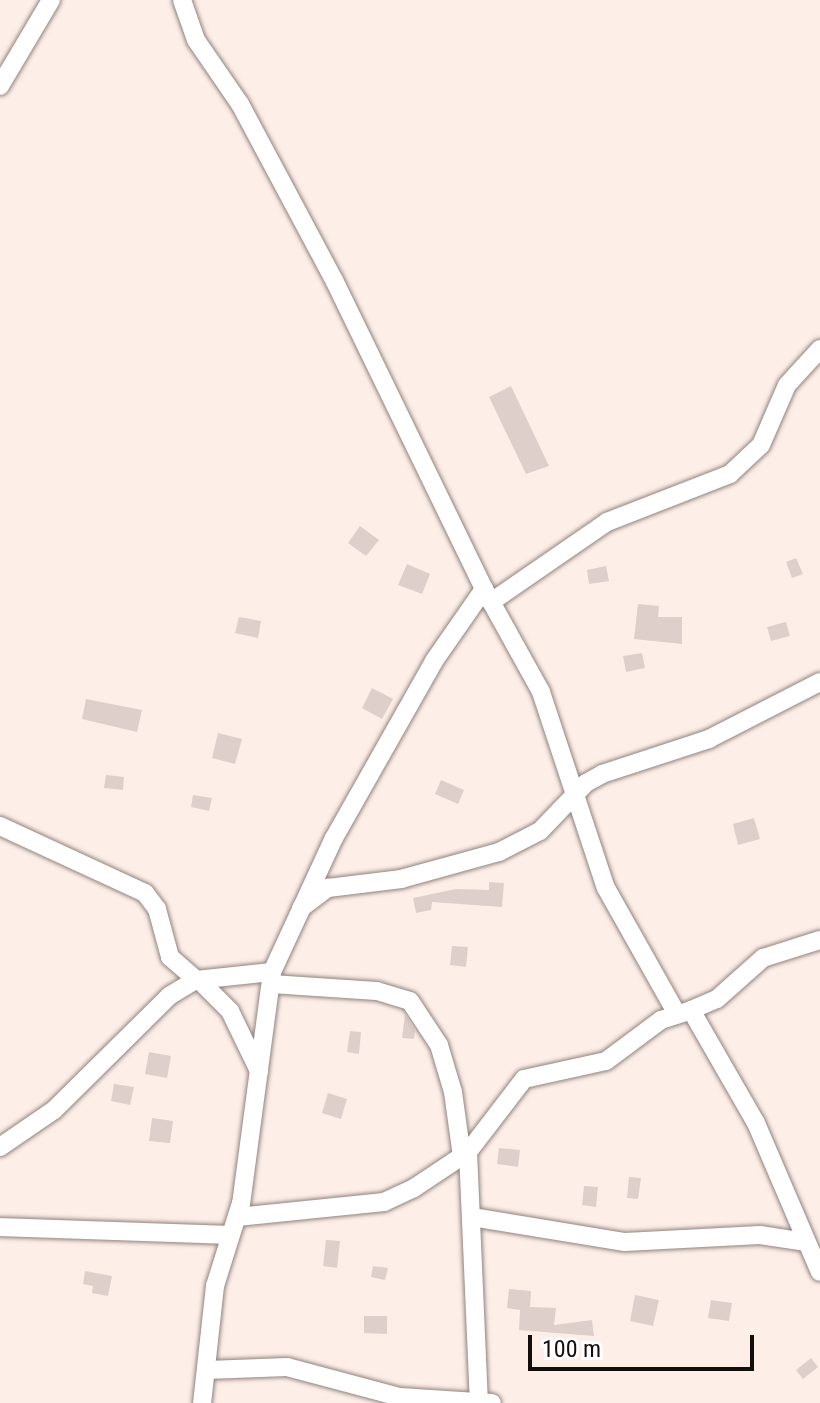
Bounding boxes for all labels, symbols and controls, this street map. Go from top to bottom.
scale bar [532,1319,758,1369]
text: 100 m [542,1335,601,1363]

